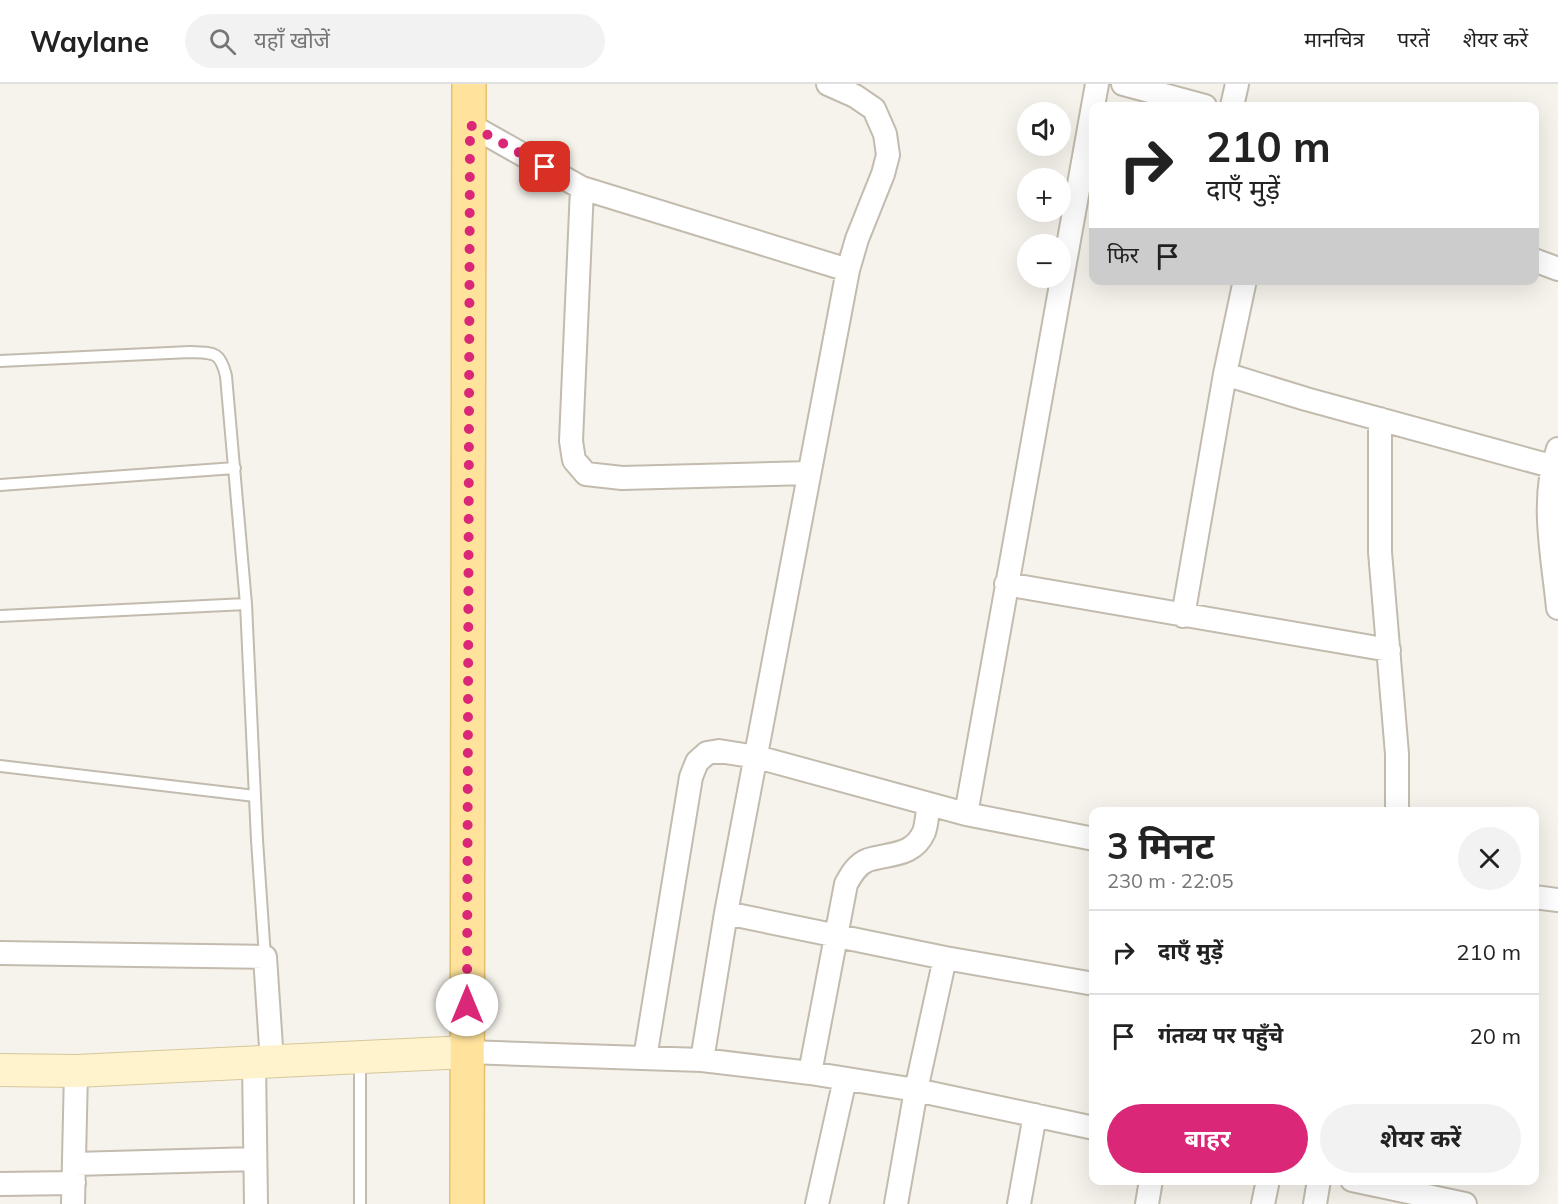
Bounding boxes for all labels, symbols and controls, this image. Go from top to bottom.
search box [185,14,605,68]
text: Waylane [30,24,149,59]
icon: search [206,25,239,58]
text: यहाँ खोजें [254,26,330,54]
text: मानचित्र [1304,26,1364,52]
text: परतें [1397,26,1430,52]
text: शेयर करें [1463,26,1528,52]
map controls [1017,102,1071,288]
button: sound [1017,102,1071,156]
text: 210 m [1206,120,1331,173]
icon: right [1107,126,1185,204]
pin [519,141,570,192]
icon: arrive [528,150,561,183]
button: + [1017,168,1071,222]
text: दाएँ मुड़ें [1206,172,1280,206]
button: − [1017,234,1071,288]
icon: arrive [1151,240,1184,273]
text: फिर [1107,241,1139,269]
text: 3 मिनट [1107,823,1214,868]
button: close [1458,827,1521,890]
text: 230 m · 22:05 [1107,868,1233,893]
icon: right [1107,936,1140,969]
text: दाएँ मुड़ें [1158,937,1223,965]
text: 210 m [1456,938,1521,966]
position arrow [435,973,499,1037]
icon: arrive [1107,1020,1140,1053]
text: गंतव्य पर पहुँचे [1158,1021,1283,1049]
text: 20 m [1470,1022,1521,1050]
button: बाहर [1107,1104,1308,1173]
button: शेयर करें [1320,1104,1521,1173]

